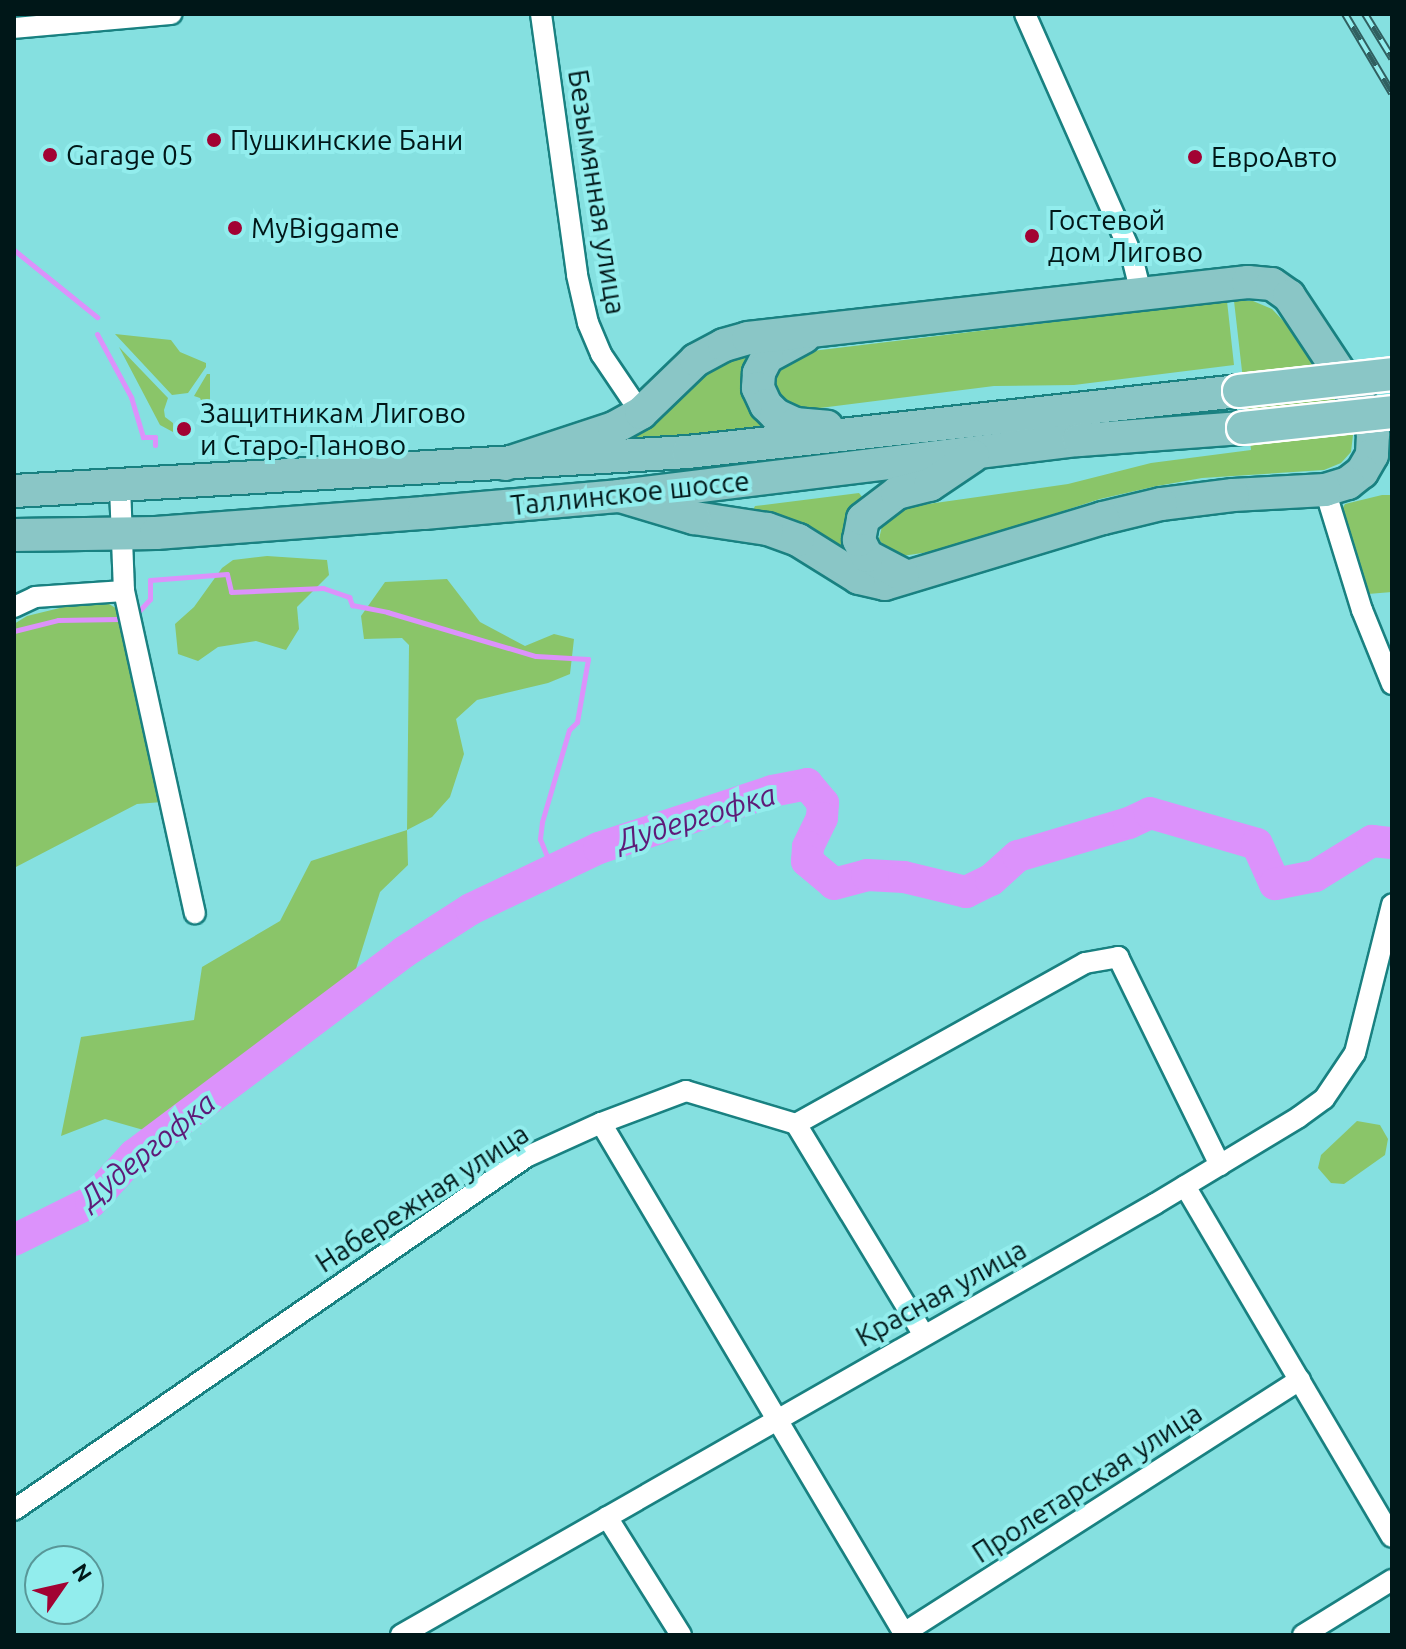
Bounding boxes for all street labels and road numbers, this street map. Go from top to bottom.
street label: Безымянная улица [561,67,633,317]
street label: Таллинское шоссе [509,464,751,522]
street label: Набережная улица [309,1117,535,1279]
street label: Красная улица [850,1232,1032,1354]
street label: Пролетарская улица [966,1396,1208,1570]

